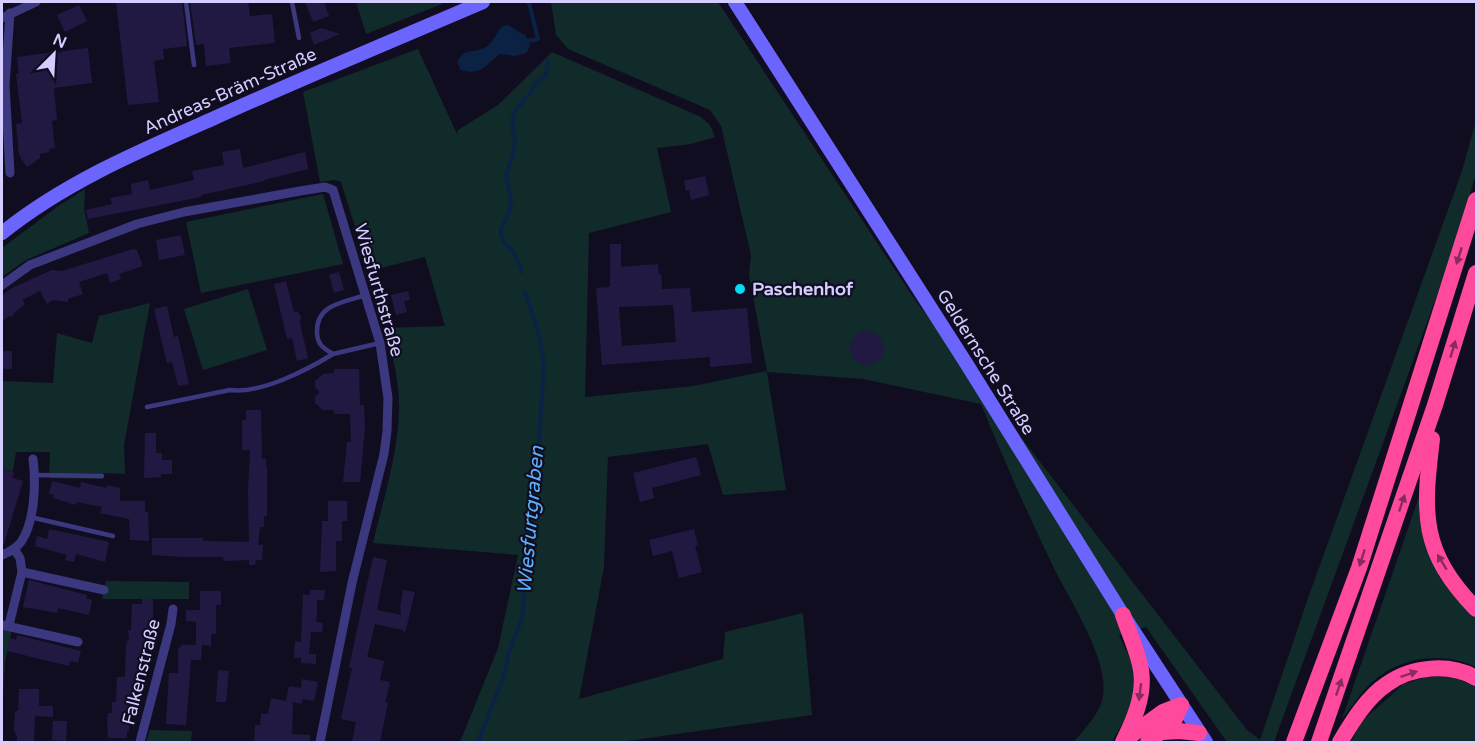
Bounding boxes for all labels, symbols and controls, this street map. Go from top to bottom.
north arrow [24,24,84,84]
text: N [50,29,70,53]
street label: Andreas-Bräm-Straße [140,43,320,139]
street label: Wiesfurthstraße [349,221,409,359]
one-way arrow [1454,247,1464,265]
place label: Paschenhof [752,278,854,300]
marker: Paschenhof [733,282,747,296]
street label: Geldernsche Straße [932,285,1040,439]
one-way arrow [1449,340,1458,358]
water label: Wiesfurtgraben [513,444,549,595]
one-way arrow [1398,494,1407,512]
one-way arrow [1356,549,1366,567]
one-way arrow [1436,554,1447,570]
street label: Falkenstraße [117,617,165,727]
one-way arrow [1401,669,1419,678]
one-way arrow [1335,678,1344,696]
one-way arrow [1135,683,1145,702]

